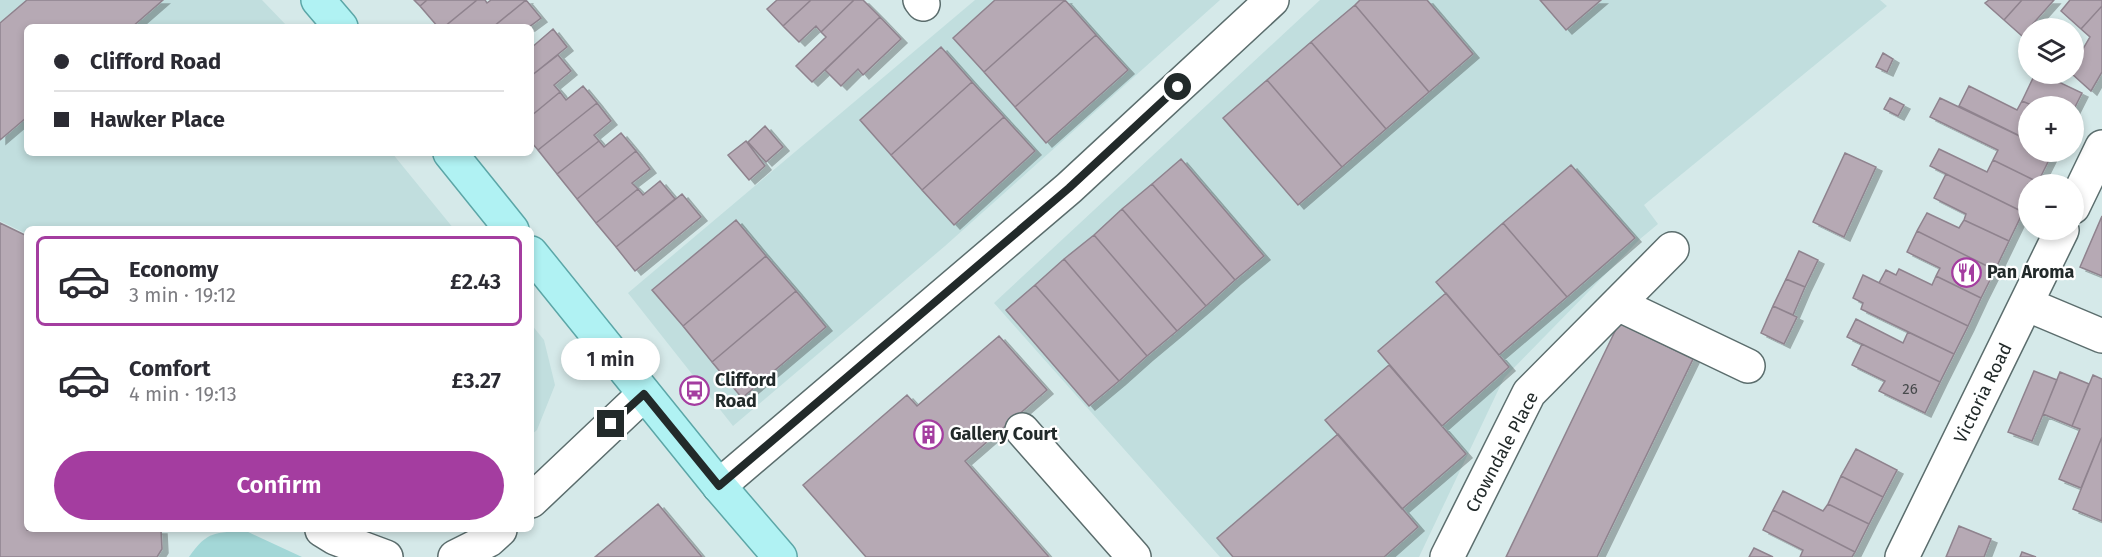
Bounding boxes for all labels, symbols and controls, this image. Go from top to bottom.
map controls [2018,18,2084,240]
button: layers [2018,18,2084,84]
text: Clifford Road [90,48,221,75]
route start [1164,73,1191,100]
button: + [2018,96,2084,162]
text: Hawker Place [90,106,225,133]
button: − [2018,174,2084,240]
icon: car [57,254,111,308]
text: Economy [129,256,218,283]
restaurant icon: Pan Aroma [1950,256,1982,288]
place label: Pan Aroma [1987,261,2074,283]
text: £2.43 [450,268,501,295]
text: 3 min · 19:12 [129,283,236,307]
callout: 1 min [562,337,660,379]
street label: Victoria Road [1949,339,2017,447]
text: 1 min [586,347,635,371]
icon: car [57,353,111,407]
text: Comfort [129,355,210,382]
text: £3.27 [451,367,501,394]
place label: Clifford Road [715,369,776,412]
bus stop icon: Clifford Road [678,374,710,406]
house number: 26 [1902,380,1918,398]
text: 4 min · 19:13 [129,382,237,406]
street label: Crowndale Place [1461,388,1543,516]
route end [597,410,624,437]
building icon: Gallery Court [913,418,945,450]
place label: Gallery Court [950,423,1059,445]
button: Confirm [54,451,504,520]

